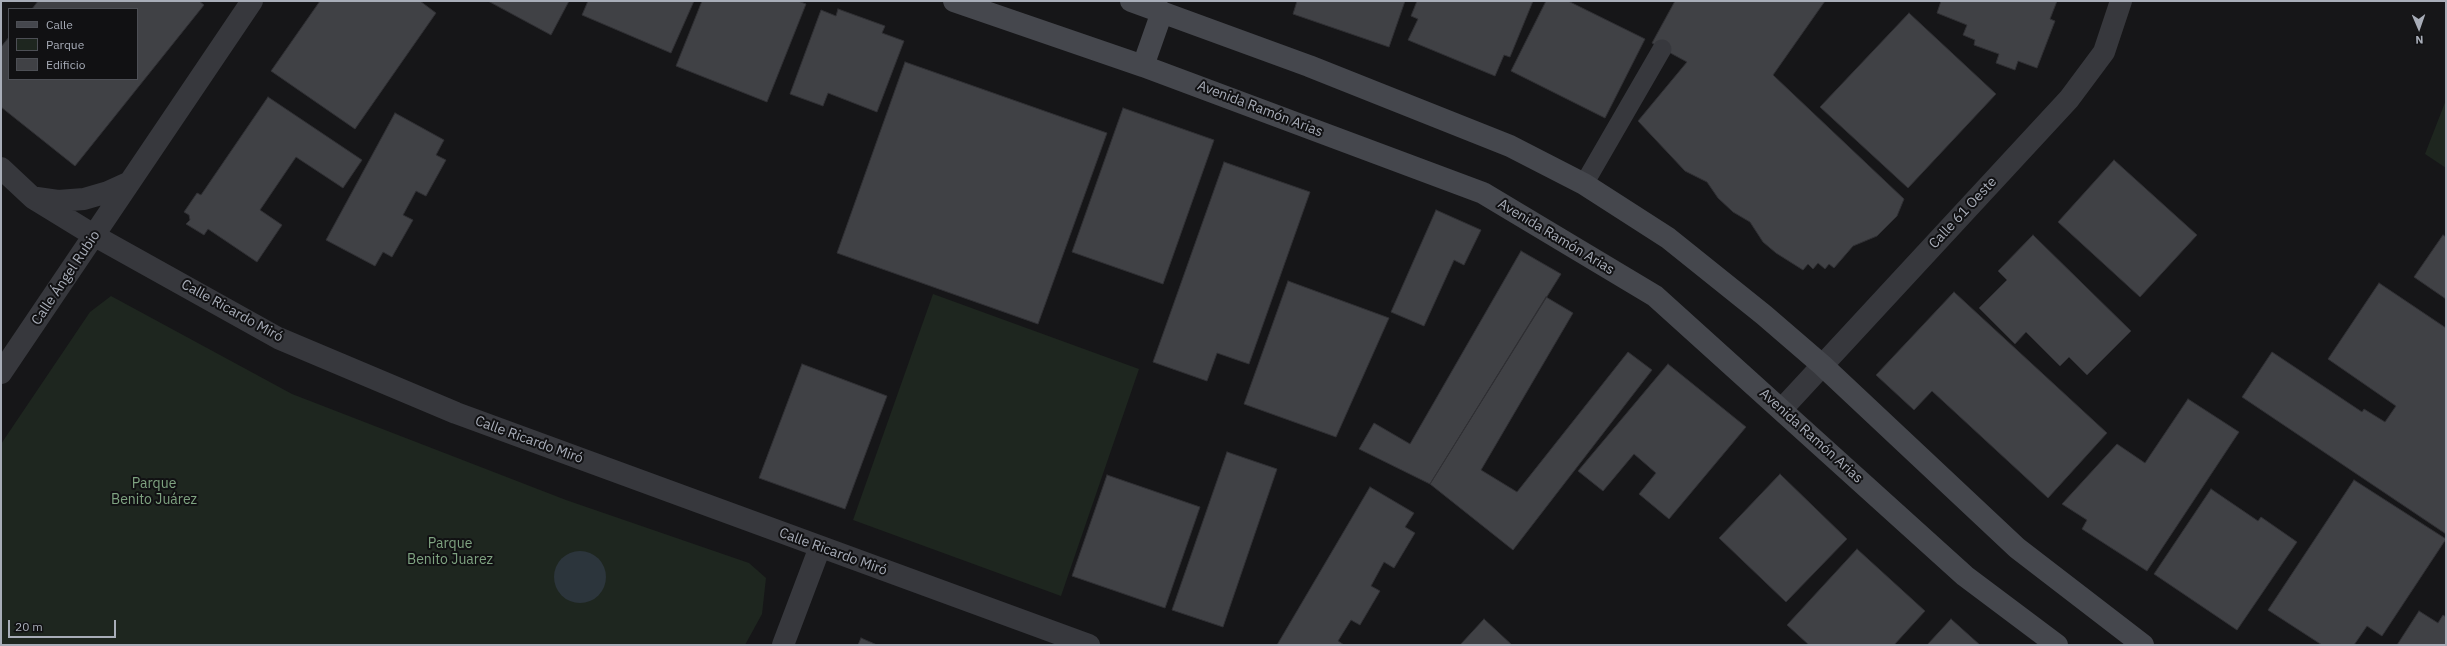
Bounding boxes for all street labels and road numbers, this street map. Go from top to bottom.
street label: Avenida Ramón Arias [1195,77,1325,141]
street label: Calle 61 Oeste [1926,174,2000,252]
street label: Avenida Ramón Arias [1495,196,1617,278]
street label: Calle Ángel Rubio [28,228,104,328]
street label: Calle Ricardo Miró [178,276,286,346]
street label: Avenida Ramón Arias [1756,385,1866,487]
street label: Calle Ricardo Miró [473,413,585,467]
street label: Calle Ricardo Miró [777,525,889,579]

